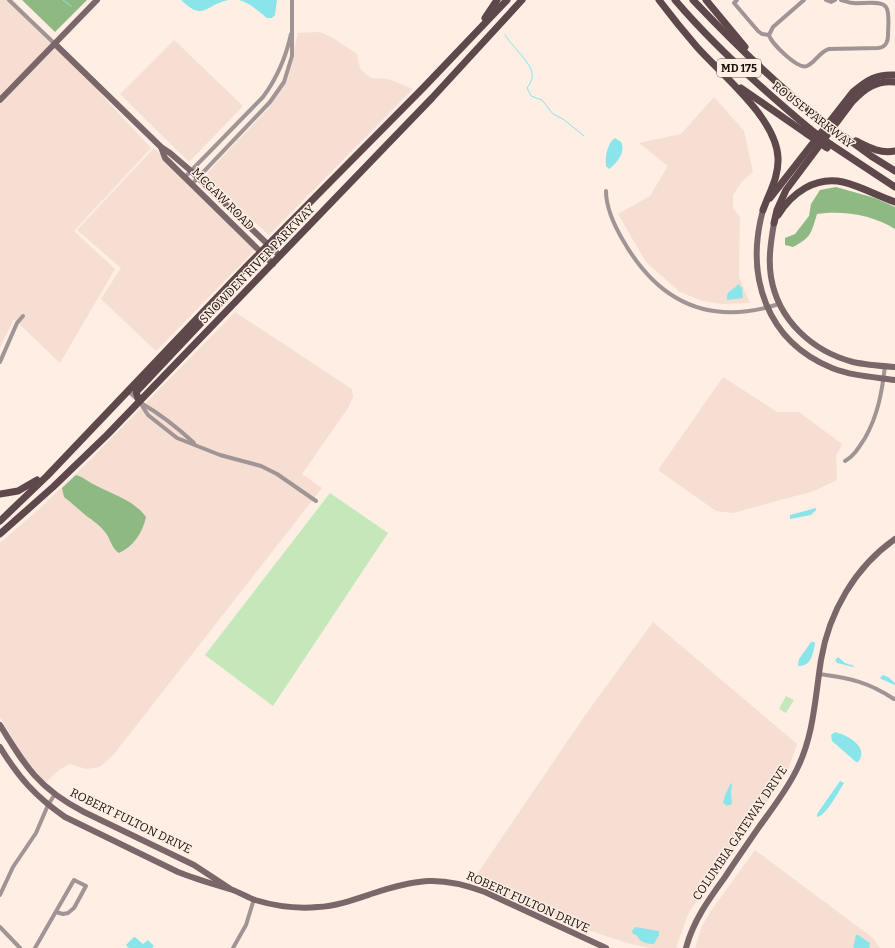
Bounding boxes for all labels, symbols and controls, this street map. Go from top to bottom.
road number: MD 175 [717,59,761,77]
street label: ROUSE PARKWAY [769,79,857,151]
street label: MCGAW ROAD [189,165,257,233]
street label: SNOWDEN RIVER PARKWAY [197,202,318,326]
street label: COLUMBIA GATEWAY DRIVE [690,763,790,903]
street label: ROBERT FULTON DRIVE [68,785,194,857]
street label: ROBERT FULTON DRIVE [464,868,592,936]

